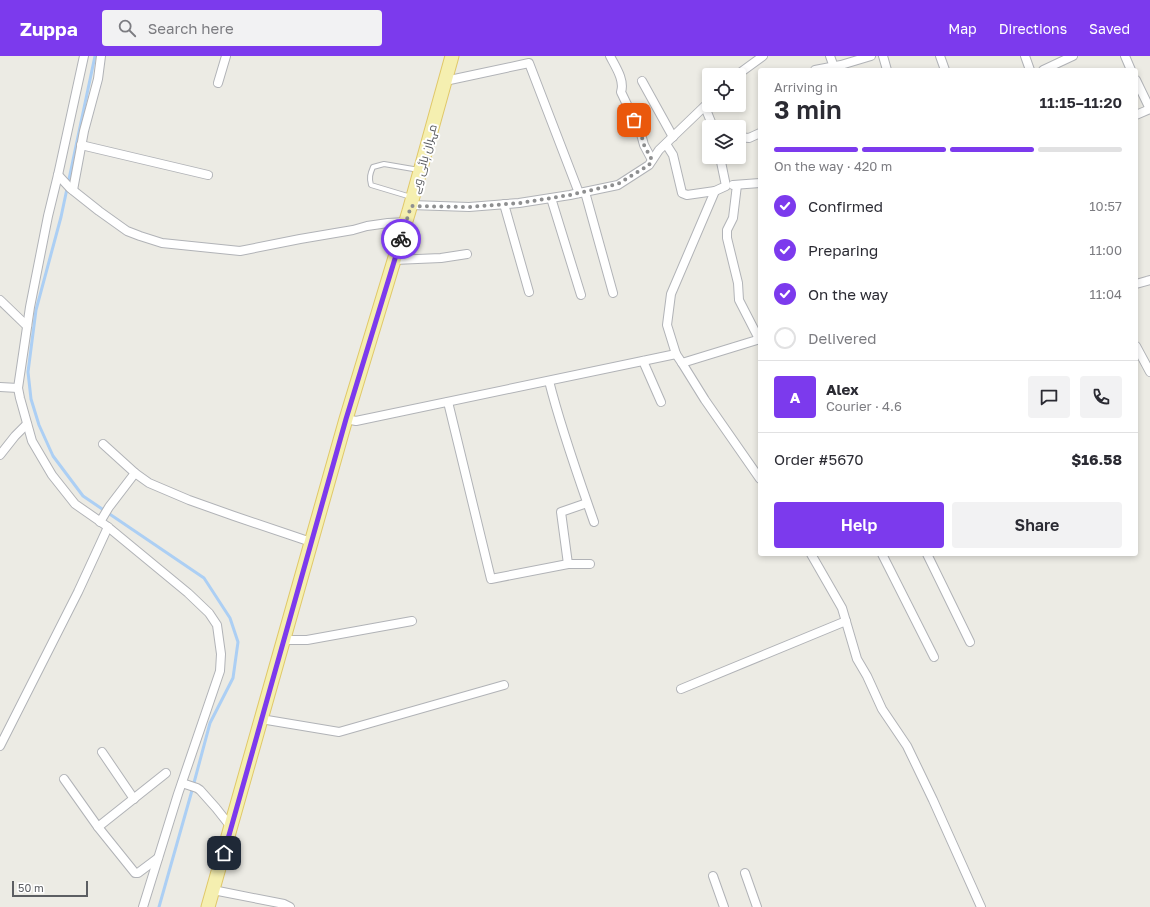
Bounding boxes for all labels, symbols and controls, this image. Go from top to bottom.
search box [102,10,382,46]
text: Zuppa [20,17,78,40]
icon: search [116,17,138,39]
text: Search here [148,19,234,37]
text: Map [948,20,977,37]
text: Directions [999,20,1067,37]
text: Saved [1089,20,1130,37]
map controls [702,68,746,164]
button: locate [702,68,746,112]
text: Arriving in [774,79,838,95]
text: 11:15–11:20 [1039,93,1122,111]
text: 3 min [774,94,842,125]
pin [617,103,651,137]
icon: bag [623,109,645,131]
button: layers [702,120,746,164]
street label: مہران ہائی وے [407,123,441,195]
text: On the way · 420 m [774,158,892,174]
icon: check [774,195,796,217]
text: Confirmed [808,197,883,215]
text: 10:57 [1089,198,1122,214]
courier [381,219,421,259]
icon: bike [390,228,412,250]
icon: check [774,239,796,261]
text: Preparing [808,241,878,259]
text: 11:00 [1089,242,1122,258]
icon: check [774,283,796,305]
text: On the way [808,285,888,303]
text: 11:04 [1089,286,1122,302]
text: Delivered [808,329,876,347]
button: chat [1028,376,1070,418]
button: phone [1080,376,1122,418]
text: Alex [826,380,859,398]
text: A [790,388,800,406]
text: Courier · 4.6 [826,398,902,414]
text: Order #5670 [774,450,864,468]
text: $16.58 [1071,450,1122,468]
button: Help [774,502,944,548]
button: Share [952,502,1122,548]
pin [207,836,241,870]
icon: home [213,842,235,864]
scale bar [12,879,88,898]
text: 50 m [18,881,44,894]

